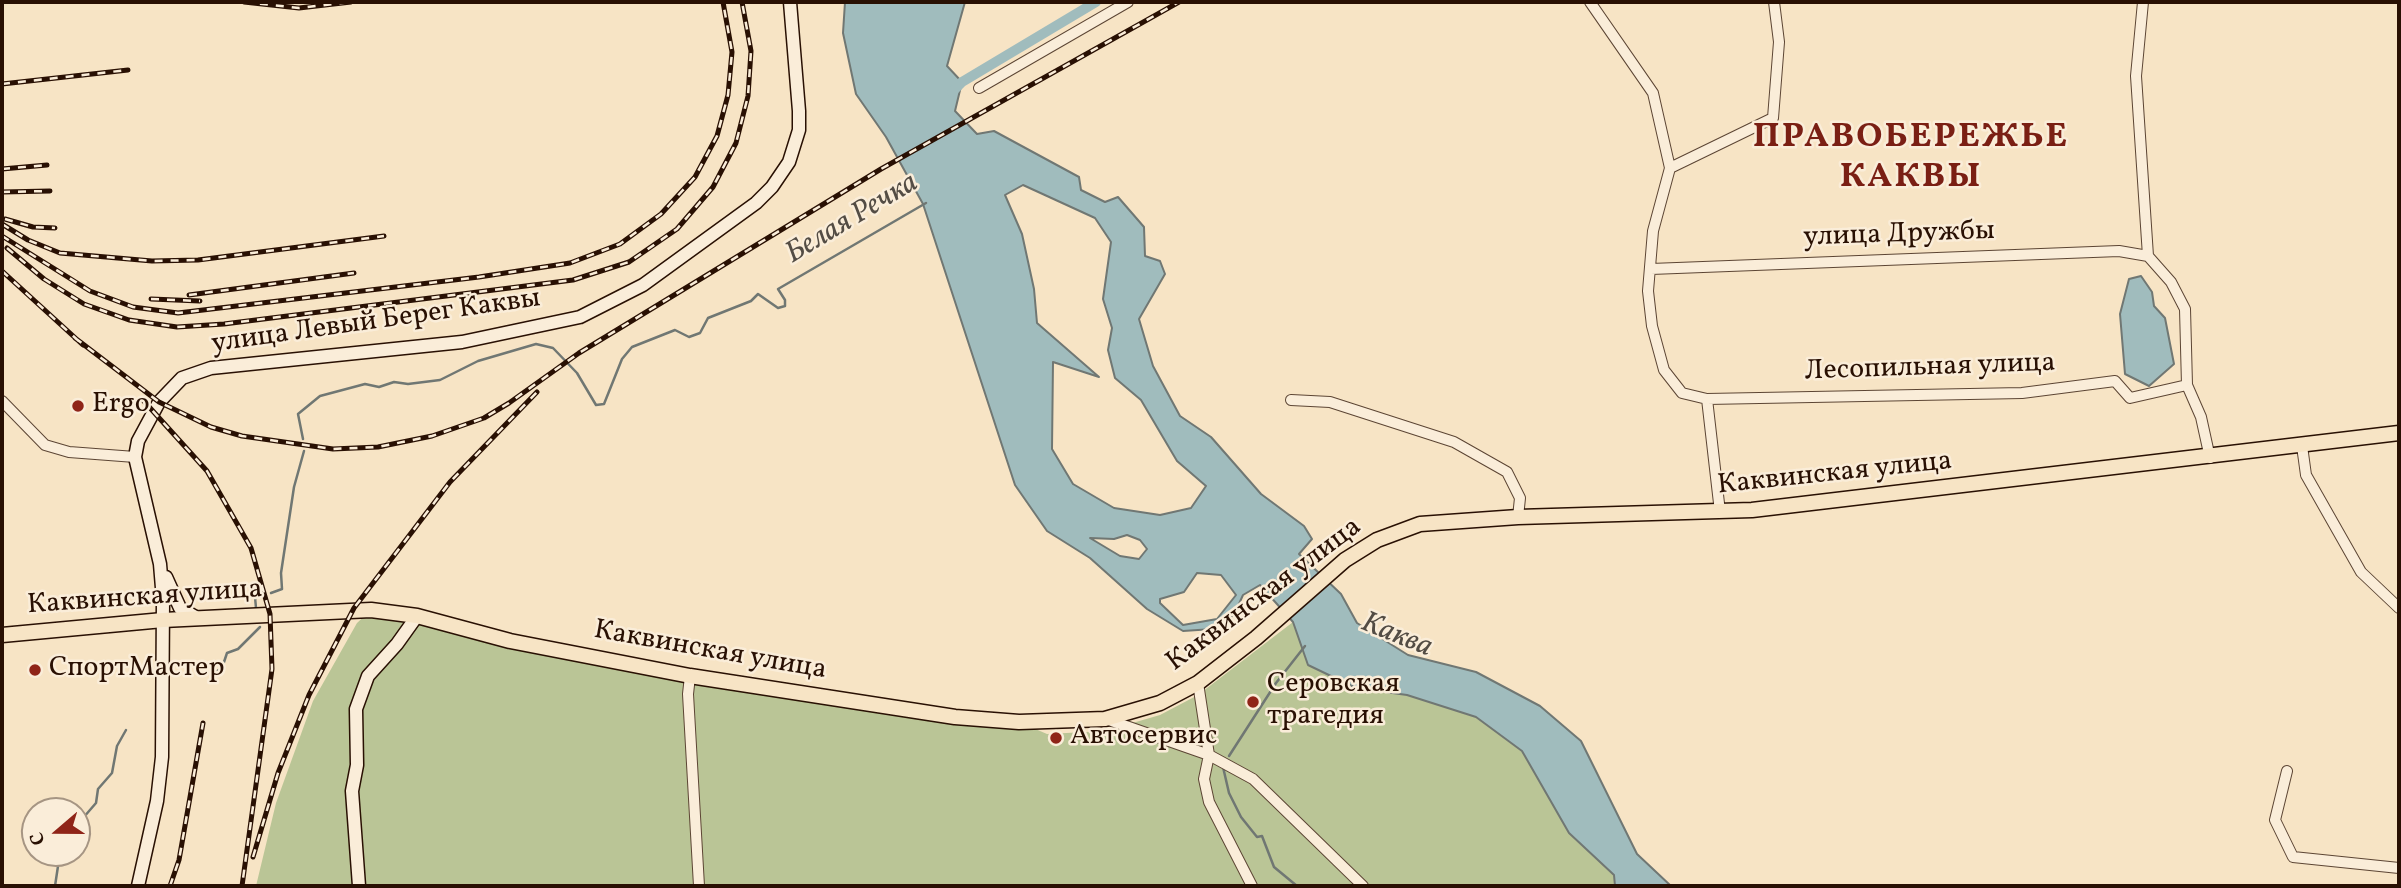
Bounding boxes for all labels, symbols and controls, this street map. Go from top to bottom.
district label: ПРАВОБЕРЕЖЬЕ КАКВЫ [1754,119,2068,201]
water label: Белая Речка [780,167,926,273]
street label: улица Дружбы [1803,216,1995,256]
street label: улица Левый Берег Каквы [209,283,543,363]
street label: Лесопильная улица [1804,348,2056,390]
place label: Ergo [92,389,150,423]
marker: Ergo [70,398,86,414]
street label: Каквинская улица [1716,446,1954,504]
street label: Каквинская улица [1161,512,1369,680]
street label: Каквинская улица [26,574,264,624]
water label: Каква [1355,607,1437,667]
street label: Каквинская улица [591,615,829,689]
place label: СпортМастер [49,653,224,687]
marker: СпортМастер [27,662,43,678]
place label: Серовская трагедия [1267,669,1400,735]
marker: Серовская трагедия [1245,694,1261,710]
place label: Автосервис [1070,721,1217,755]
marker: Автосервис [1048,730,1064,746]
north arrow [21,797,91,867]
text: С [24,828,52,849]

